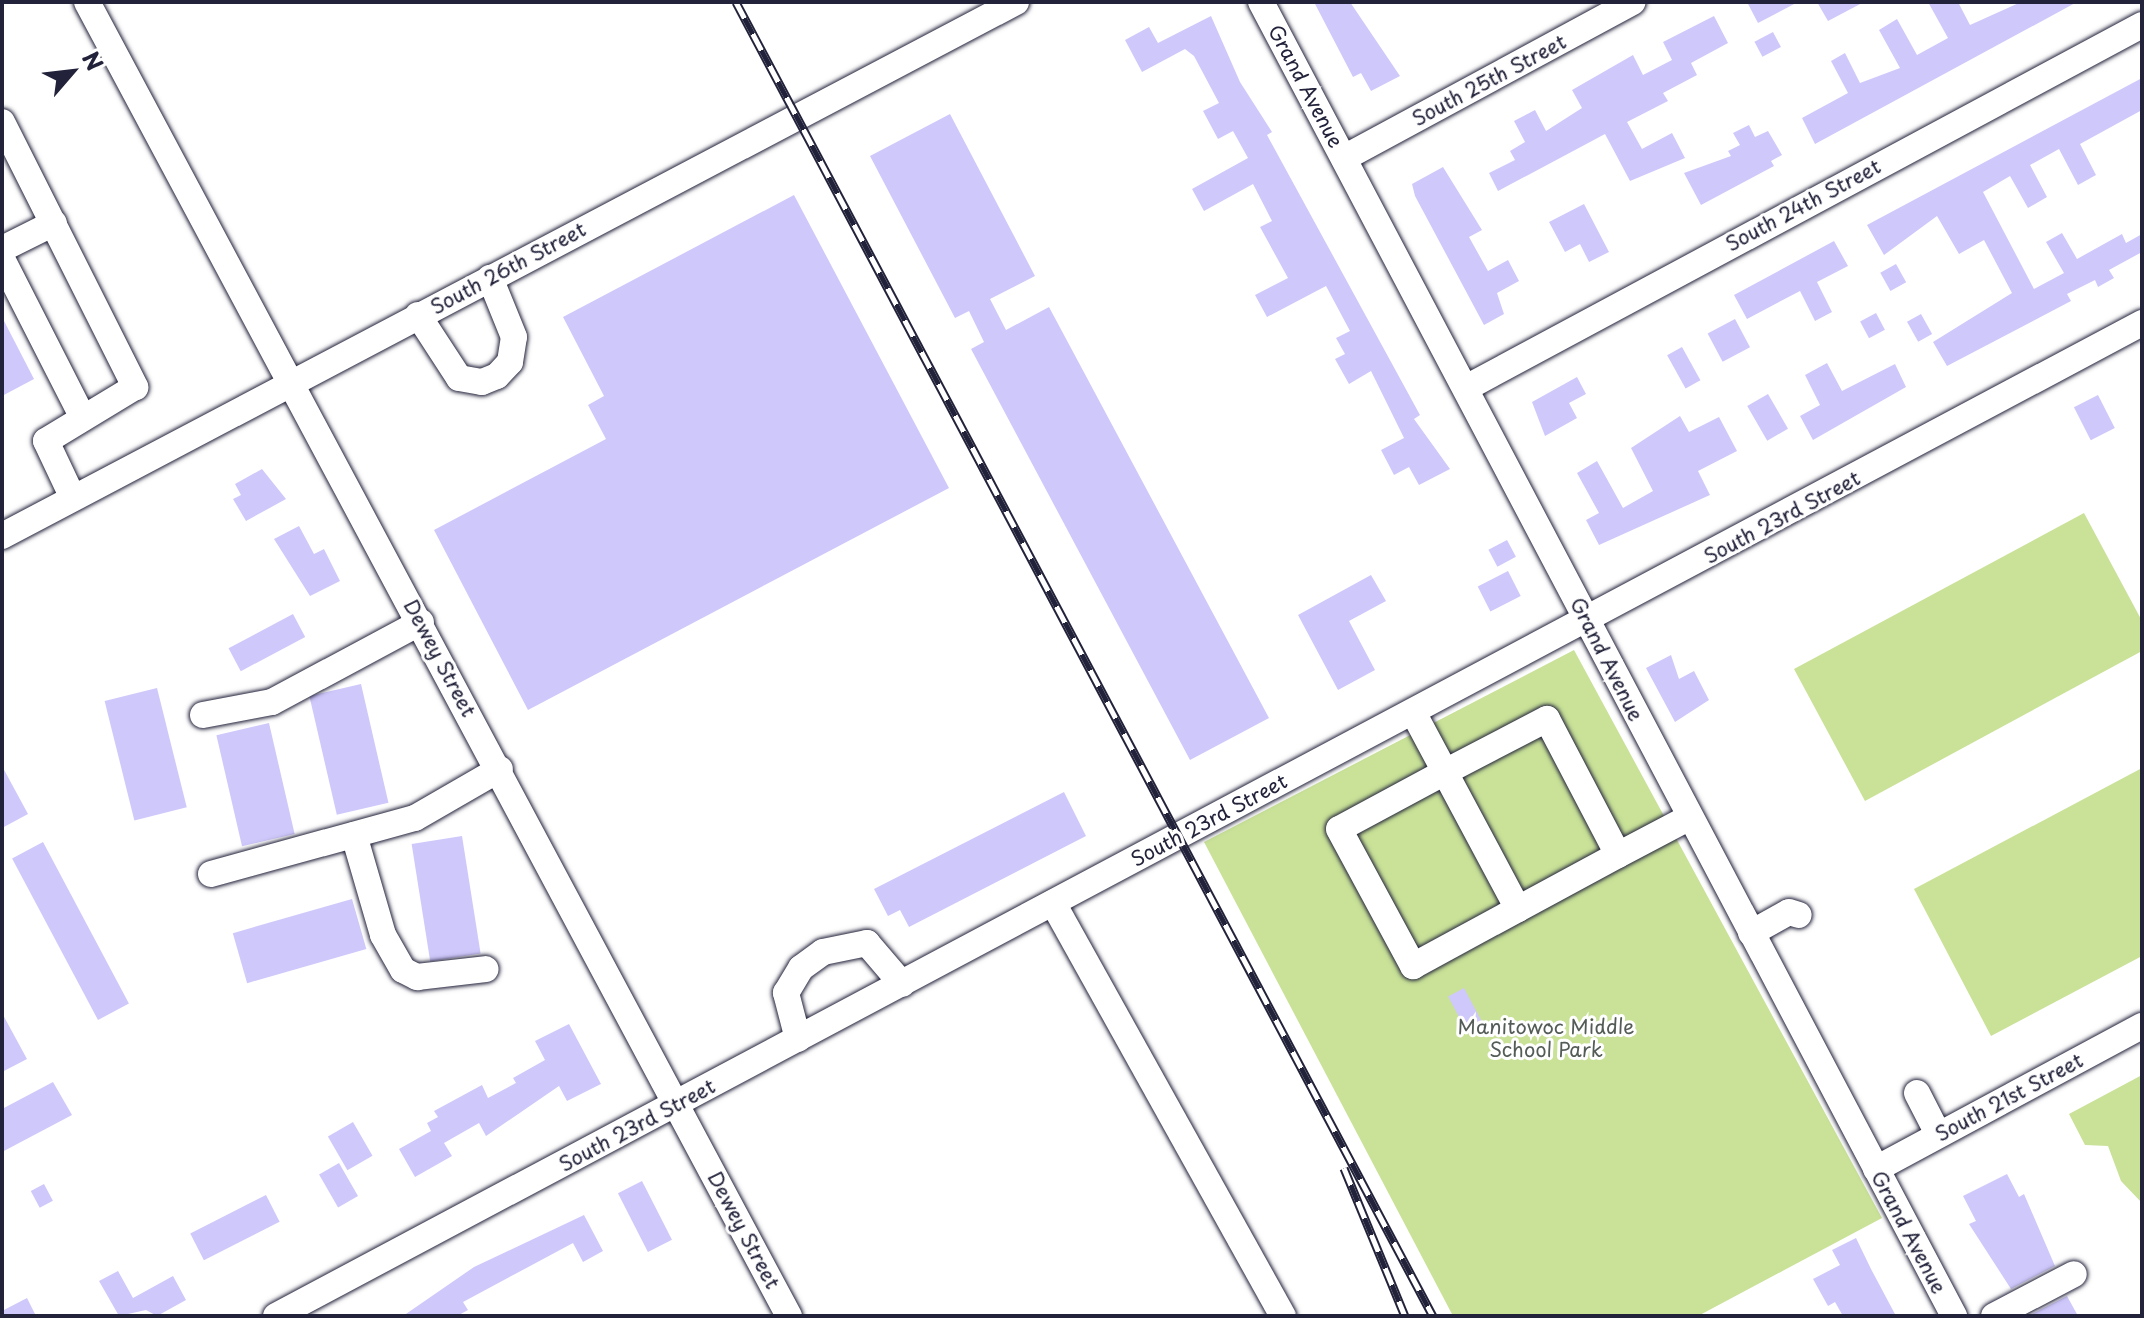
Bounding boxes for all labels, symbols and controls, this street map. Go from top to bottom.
street label: Grand Avenue [1263,20,1349,152]
street label: South 25th Street [1407,29,1571,131]
north arrow [32,32,112,112]
text: N [75,45,112,76]
street label: South 24th Street [1721,154,1885,256]
street label: South 26th Street [425,217,591,319]
street label: South 23rd Street [1699,465,1865,569]
street label: Grand Avenue [1565,593,1649,725]
street label: Dewey Street [399,595,481,721]
street label: South 23rd Street [1126,768,1292,872]
park label: Manitowoc Middle School Park [1458,1015,1634,1062]
street label: South 21st Street [1929,1047,2089,1147]
street label: South 23rd Street [554,1073,720,1177]
street label: Grand Avenue [1866,1166,1952,1298]
street label: Dewey Street [703,1167,785,1293]

